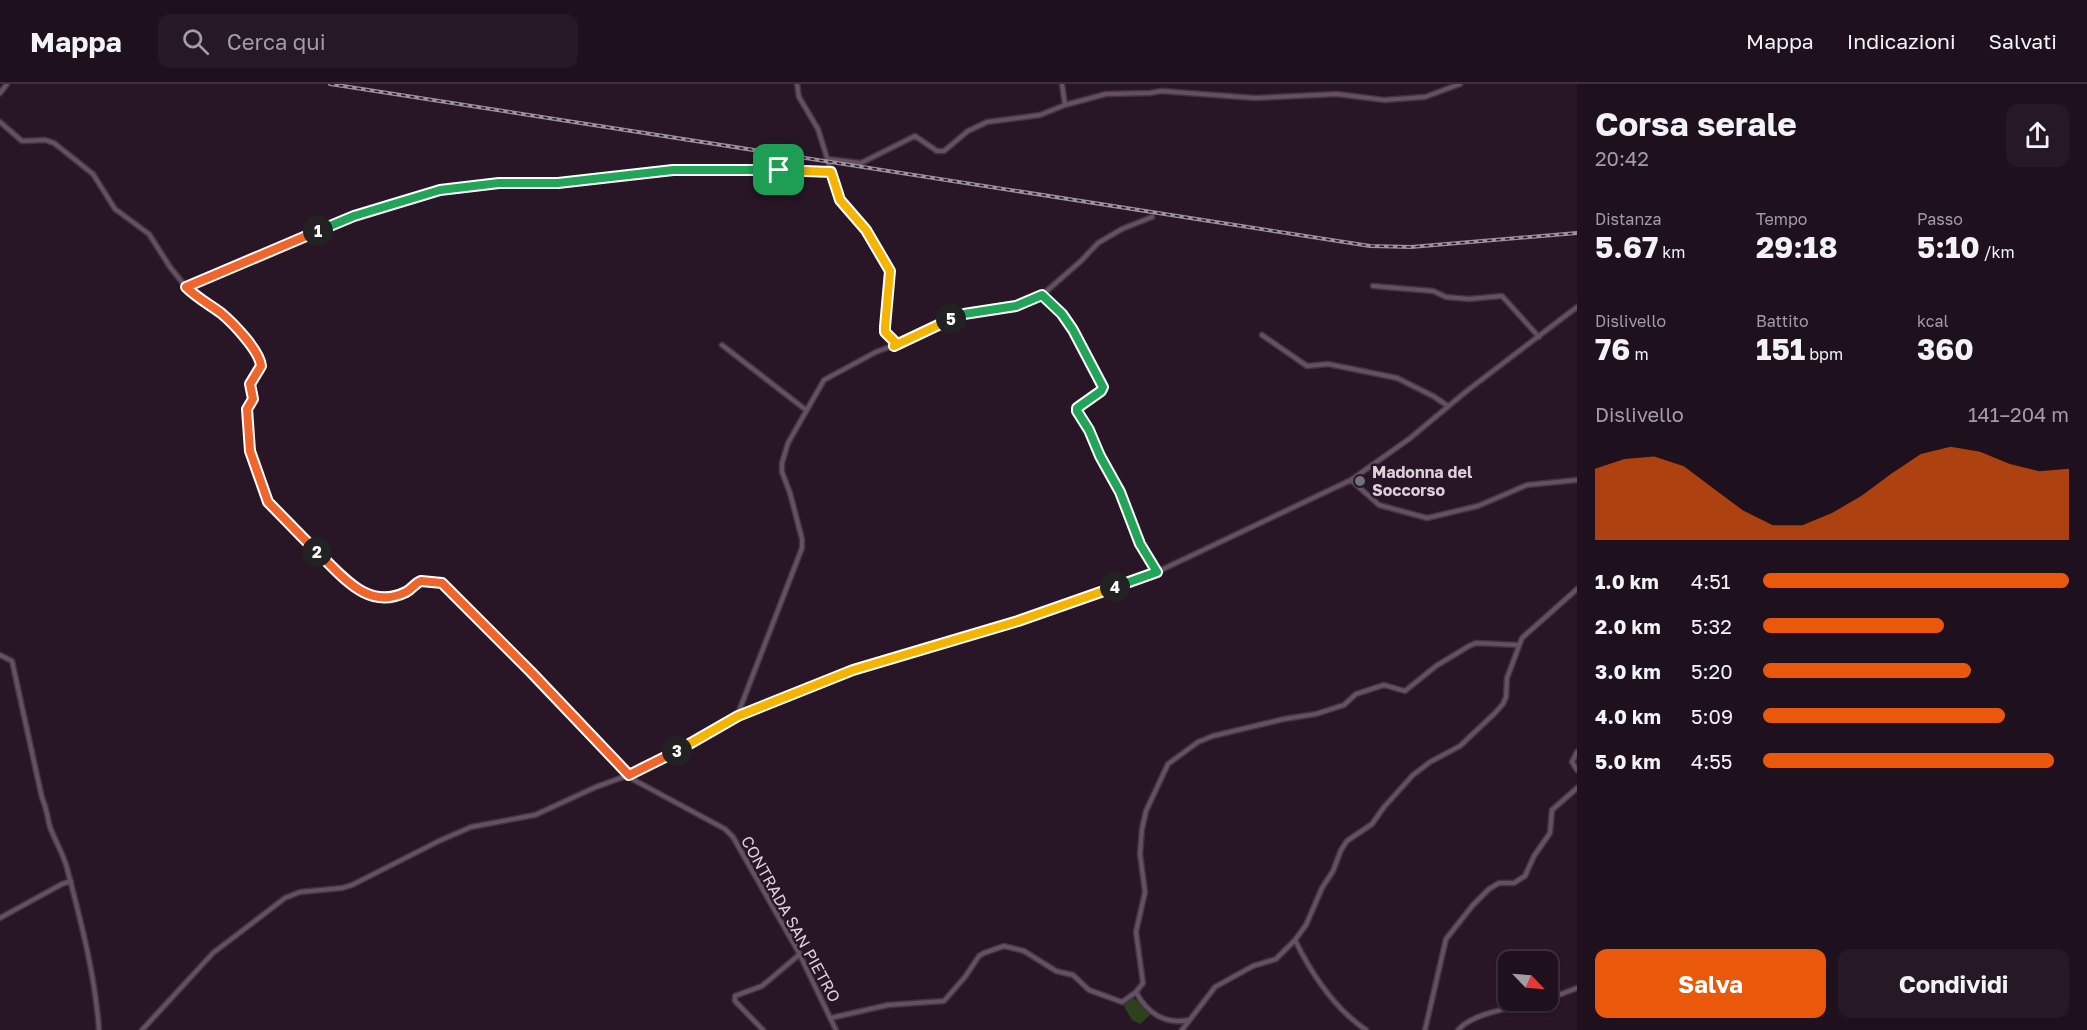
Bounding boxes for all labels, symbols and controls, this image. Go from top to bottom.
search box [158,14,578,68]
text: Mappa [30,25,122,58]
icon: search [179,25,212,58]
text: Cerca qui [227,28,326,55]
text: Mappa [1746,28,1814,54]
text: Indicazioni [1847,28,1956,54]
text: Salvati [1989,28,2057,54]
text: Corsa serale [1595,104,1797,143]
button: share [2006,104,2069,167]
pin [753,144,804,195]
text: 20:42 [1595,146,1649,170]
icon: arrive [762,153,795,186]
text: Distanza [1595,209,1661,229]
text: Tempo [1756,209,1807,229]
text: Passo [1917,209,1963,229]
pin: 1 [303,216,333,246]
text: 1 [314,221,322,241]
text: 5.67 [1595,229,1658,265]
text: 29:18 [1756,229,1838,265]
text: 5:10 [1917,229,1980,265]
text: km [1658,242,1686,262]
text: /km [1980,242,2015,262]
pin: 5 [936,304,966,334]
text: 5 [946,309,956,329]
text: Dislivello [1595,311,1666,331]
text: Battito [1756,311,1809,331]
text: kcal [1917,311,1949,331]
text: 76 [1595,331,1630,367]
text: 151 [1756,331,1805,367]
text: 360 [1917,331,1974,367]
text: m [1630,344,1649,364]
text: bpm [1805,344,1843,364]
text: Dislivello [1595,402,1684,426]
text: 141–204 m [1968,402,2069,426]
place label: Madonna del Soccorso [1372,462,1473,500]
marker: Madonna del Soccorso [1353,474,1367,488]
pin: 2 [302,537,332,567]
text: 2 [312,542,322,562]
text: 1.0 km [1595,569,1659,593]
text: 4:51 [1691,569,1731,593]
pin: 4 [1100,572,1130,602]
text: 4 [1110,577,1120,597]
text: 2.0 km [1595,614,1661,638]
text: 5:32 [1691,614,1732,638]
text: 3.0 km [1595,659,1661,683]
text: 5:20 [1691,659,1733,683]
text: 4.0 km [1595,704,1661,728]
text: 5:09 [1691,704,1733,728]
pin: 3 [662,736,692,766]
text: 3 [672,741,682,761]
text: 5.0 km [1595,749,1661,773]
text: 4:55 [1691,749,1732,773]
street label: CONTRADA SAN PIETRO [737,832,845,1006]
button: Salva [1595,949,1826,1018]
button: Condividi [1838,949,2069,1018]
north arrow [1498,951,1558,1011]
map controls [1498,951,1558,1011]

